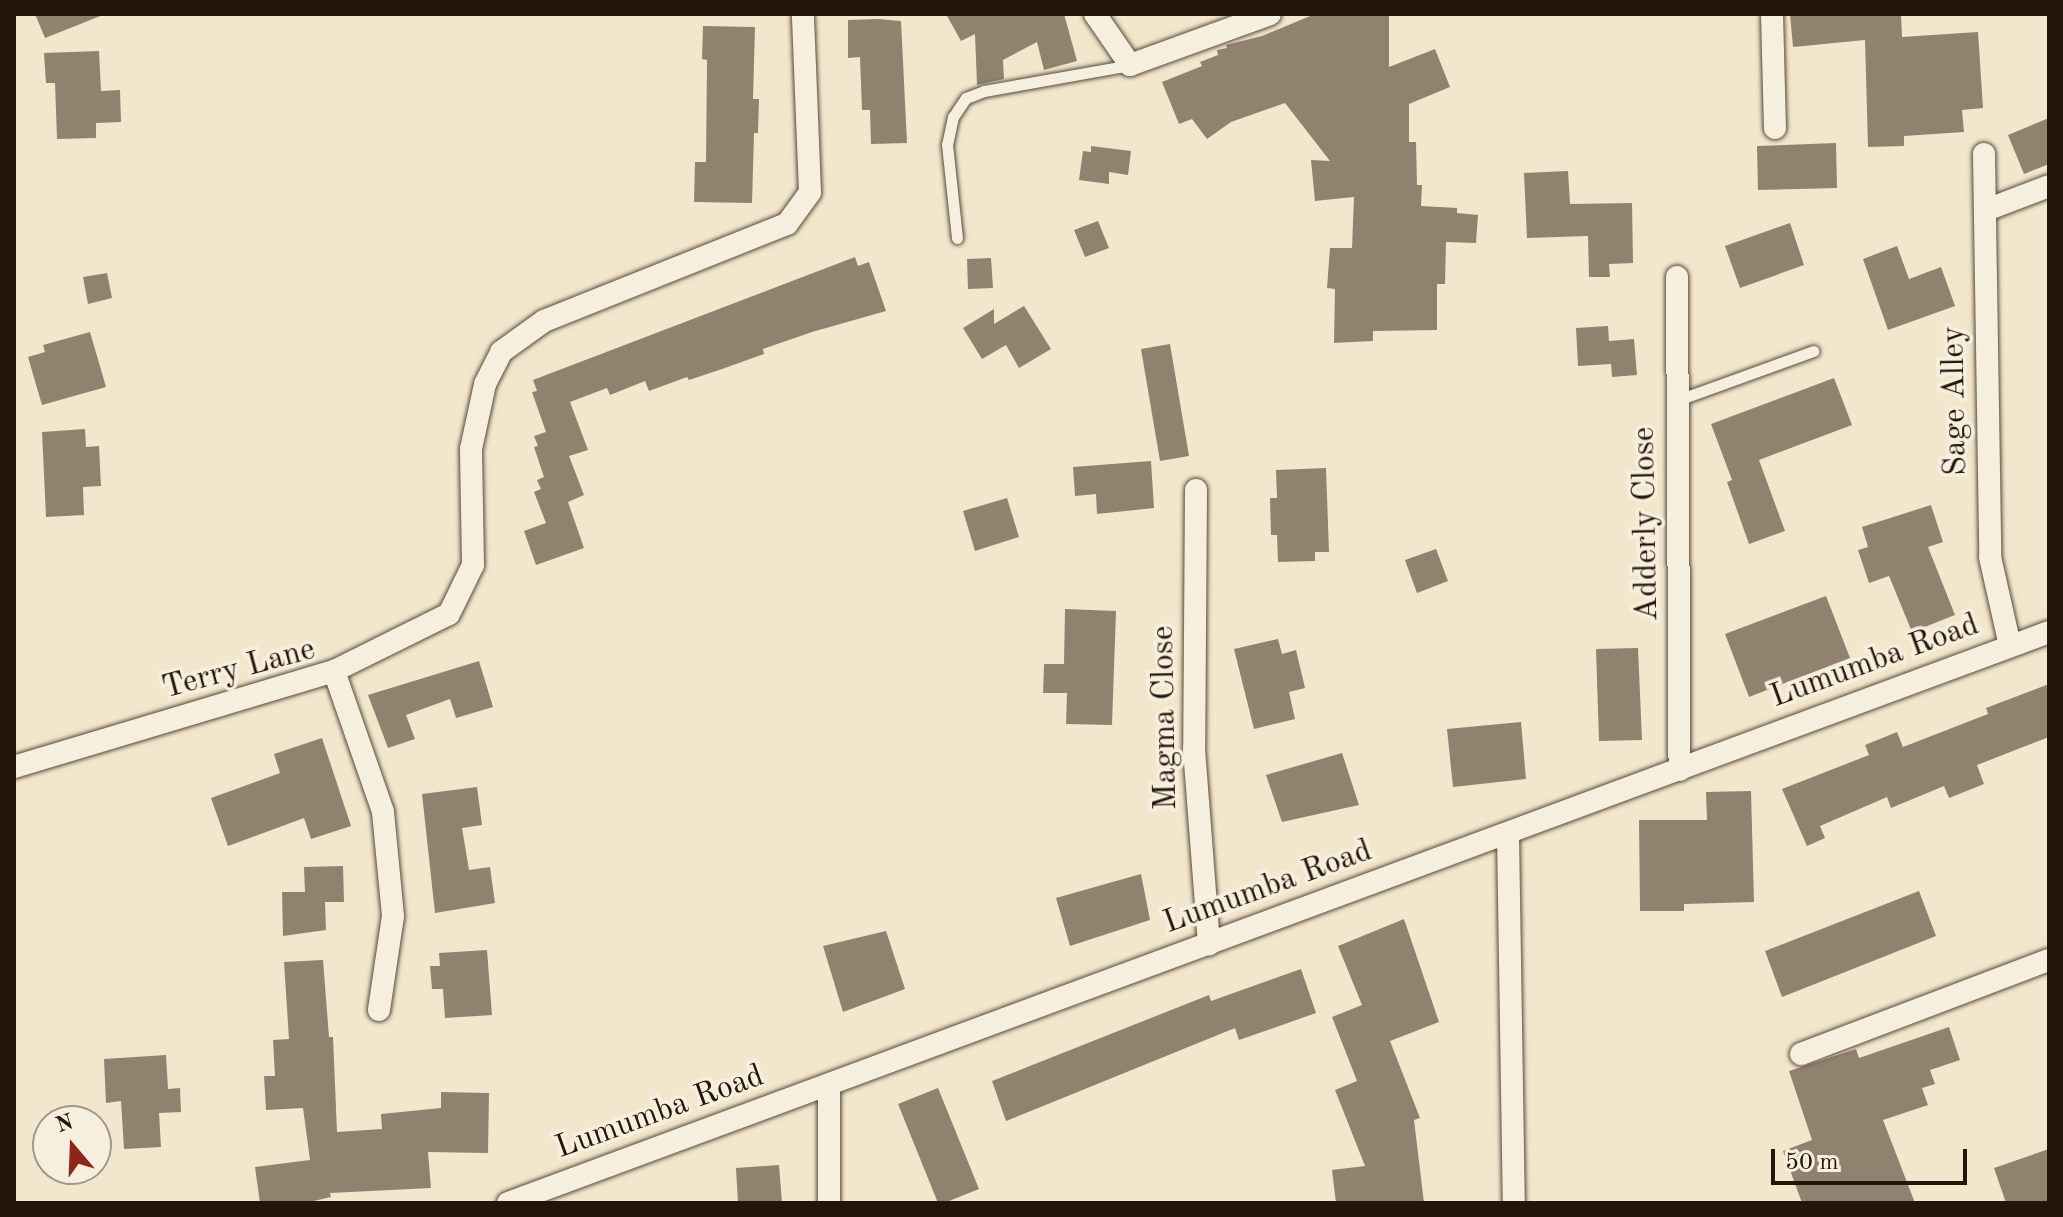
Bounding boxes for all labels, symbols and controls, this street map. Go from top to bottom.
street label: Sage Alley [1935,326,1977,476]
street label: Adderly Close [1626,426,1668,622]
street label: Lumumba Road [1766,607,1984,717]
street label: Magma Close [1145,625,1187,811]
street label: Terry Lane [158,631,320,709]
street label: Lumumba Road [1159,833,1377,943]
street label: Lumumba Road [551,1058,769,1168]
north arrow [32,1105,112,1185]
text: N [53,1111,76,1137]
scale bar [1775,1133,1971,1183]
text: 50 m [1785,1151,1839,1175]

